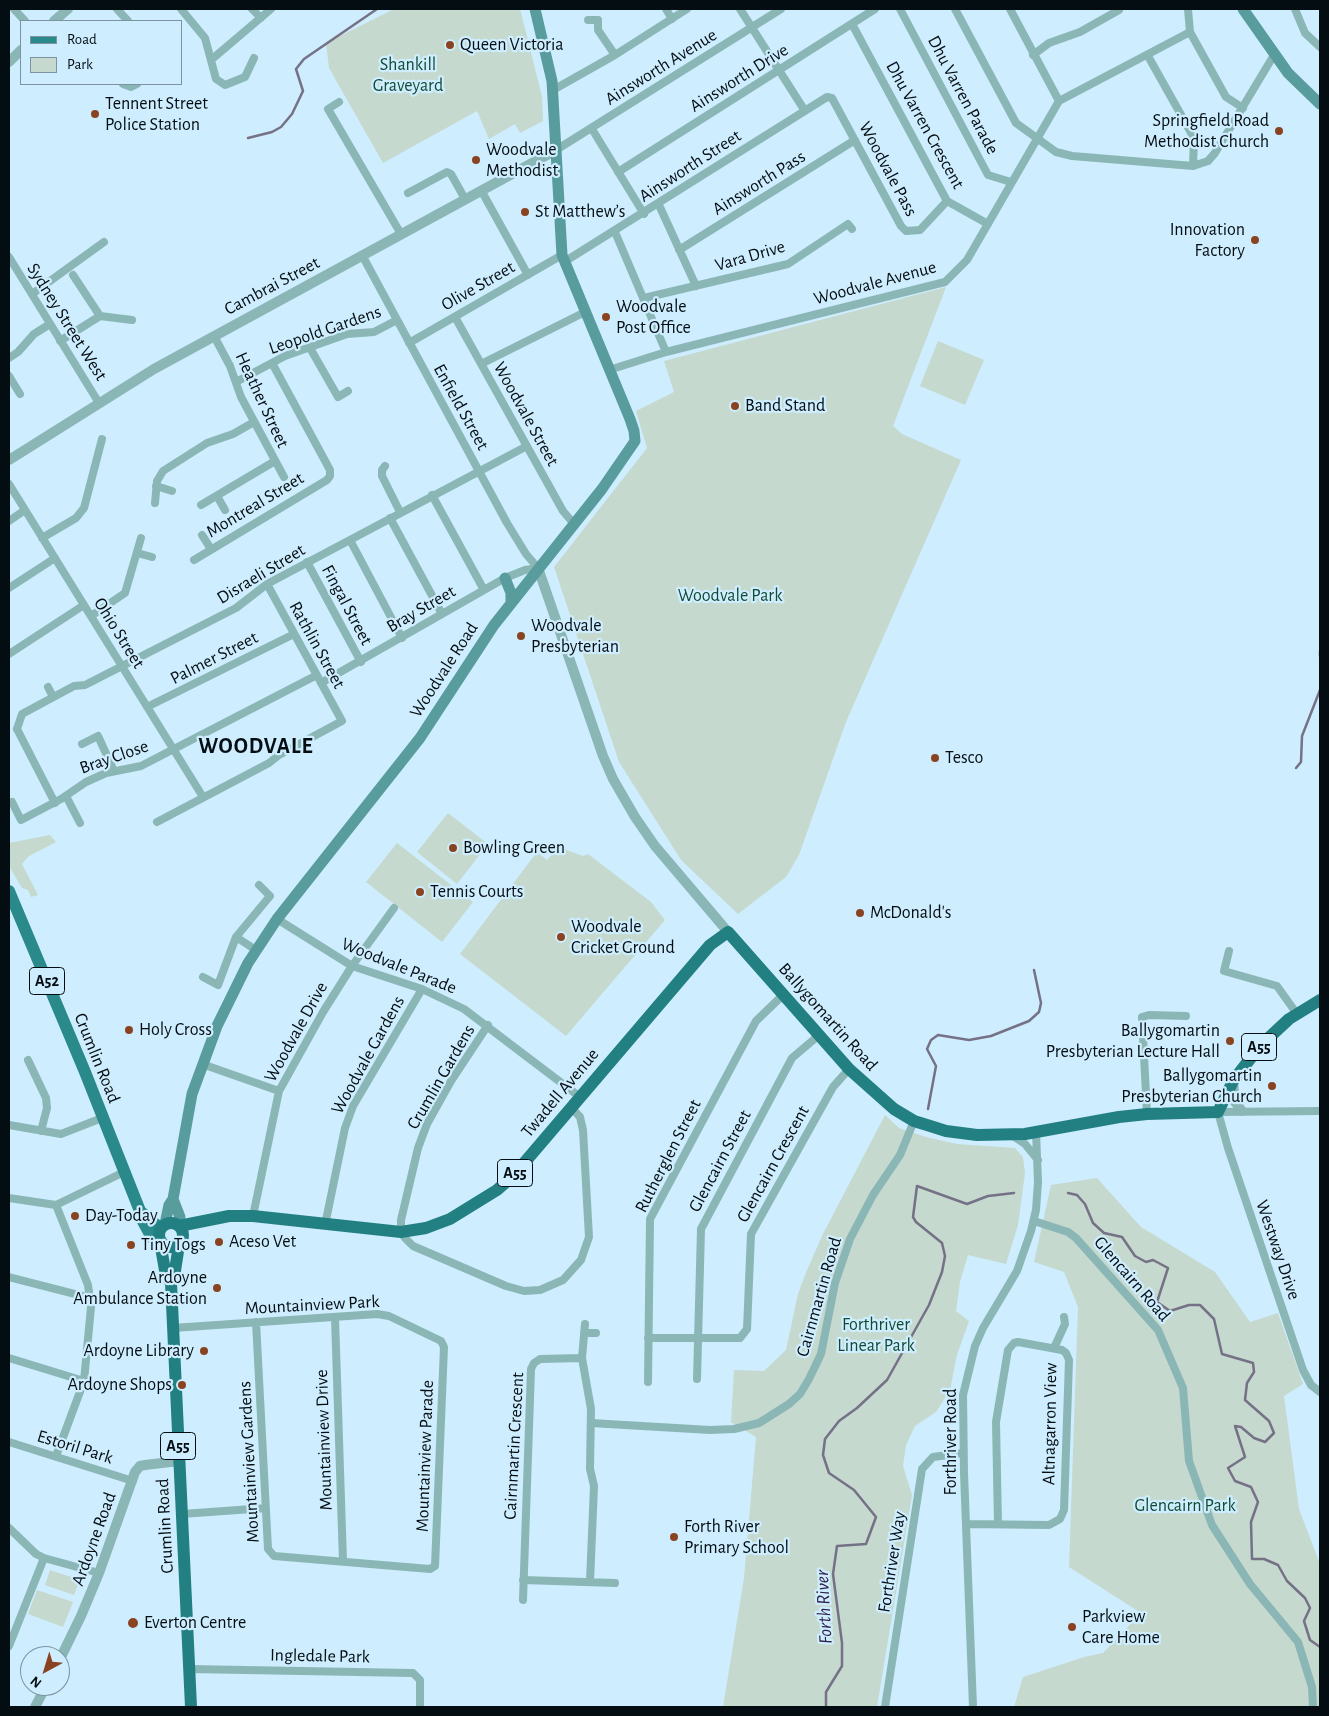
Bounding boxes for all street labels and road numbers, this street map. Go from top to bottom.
street label: Ainsworth Avenue [601,24,721,110]
street label: Dhu Varren Parade [923,32,1003,158]
street label: Ainsworth Drive [686,39,792,117]
street label: Dhu Varren Crescent [881,57,969,193]
street label: Woodvale Pass [854,118,922,220]
street label: Ainsworth Street [635,125,745,207]
street label: Ainsworth Pass [708,146,810,220]
street label: Vara Drive [713,236,787,276]
street label: Cambrai Street [221,252,323,320]
street label: Olive Street [437,256,519,316]
street label: Woodvale Avenue [811,256,939,310]
street label: Sydney Street West [22,259,112,385]
street label: Leopold Gardens [266,301,384,359]
street label: Heather Street [230,349,294,451]
street label: Woodvale Street [488,358,564,470]
street label: Enfield Street [429,360,493,454]
street label: Montreal Street [202,467,308,543]
street label: Disraeli Street [213,539,309,609]
street label: Fingal Street [317,561,377,649]
street label: Bray Street [383,581,459,637]
street label: Ohio Street [89,594,149,672]
street label: Rathlin Street [284,598,350,692]
street label: Woodvale Road [405,618,483,722]
street label: Palmer Street [167,627,261,689]
street label: Bray Close [77,735,151,779]
street label: Woodvale Parade [338,933,460,999]
street label: Ballygomartin Road [774,958,882,1076]
road number: A52 [30,968,64,994]
street label: Woodvale Drive [260,978,332,1086]
street label: Woodvale Gardens [327,992,409,1118]
street label: Crumlin Road [69,1010,125,1106]
street label: Crumlin Gardens [402,1021,480,1133]
road number: A55 [1242,1034,1276,1060]
street label: Twadell Avenue [516,1044,604,1142]
street label: Rutherglen Street [630,1096,706,1216]
street label: Glencairn Crescent [732,1102,814,1226]
street label: Glencairn Street [684,1106,756,1216]
road number: A55 [498,1160,532,1186]
street label: Westway Drive [1251,1197,1305,1303]
street label: Glencairn Road [1089,1232,1175,1326]
street label: Cairnmartin Road [792,1235,846,1359]
street label: Mountainview Park [244,1291,380,1319]
street label: Altnagarron View [1038,1363,1062,1485]
street label: Mountainview Drive [311,1369,337,1511]
street label: Cairnmartin Crescent [499,1372,529,1520]
street label: Mountainview Parade [412,1380,438,1532]
street label: Mountainview Gardens [234,1381,264,1543]
street label: Forthriver Road [940,1389,962,1495]
street label: Estoril Park [34,1425,116,1469]
road number: A55 [160,1432,196,1460]
street label: Crumlin Road [152,1478,178,1574]
street label: Ardoyne Road [67,1489,121,1589]
street label: Forthriver Way [873,1510,911,1614]
street label: Ingledale Park [270,1644,370,1668]

